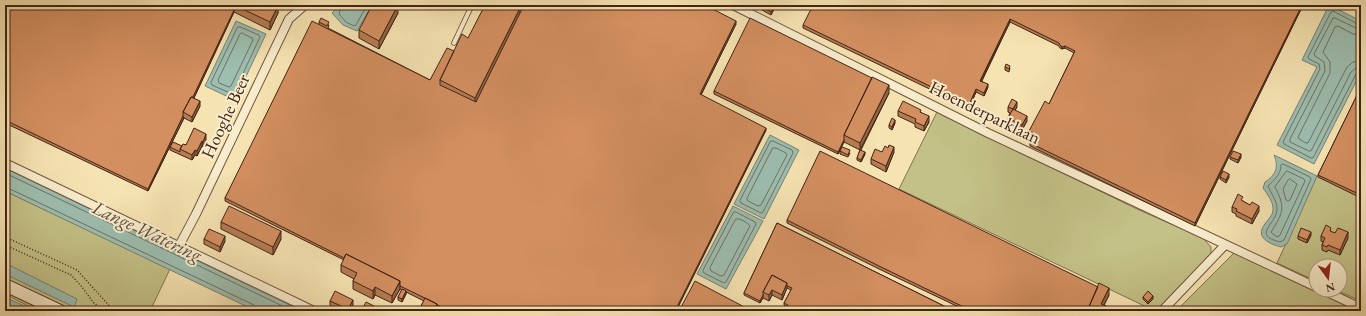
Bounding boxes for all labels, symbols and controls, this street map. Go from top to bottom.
street label: Hooghe Beer [195,70,255,162]
street label: Hoenderparklaan [926,75,1045,149]
water label: Lange Watering [88,194,207,268]
north arrow [1308,258,1348,298]
text: N [1324,280,1337,296]

